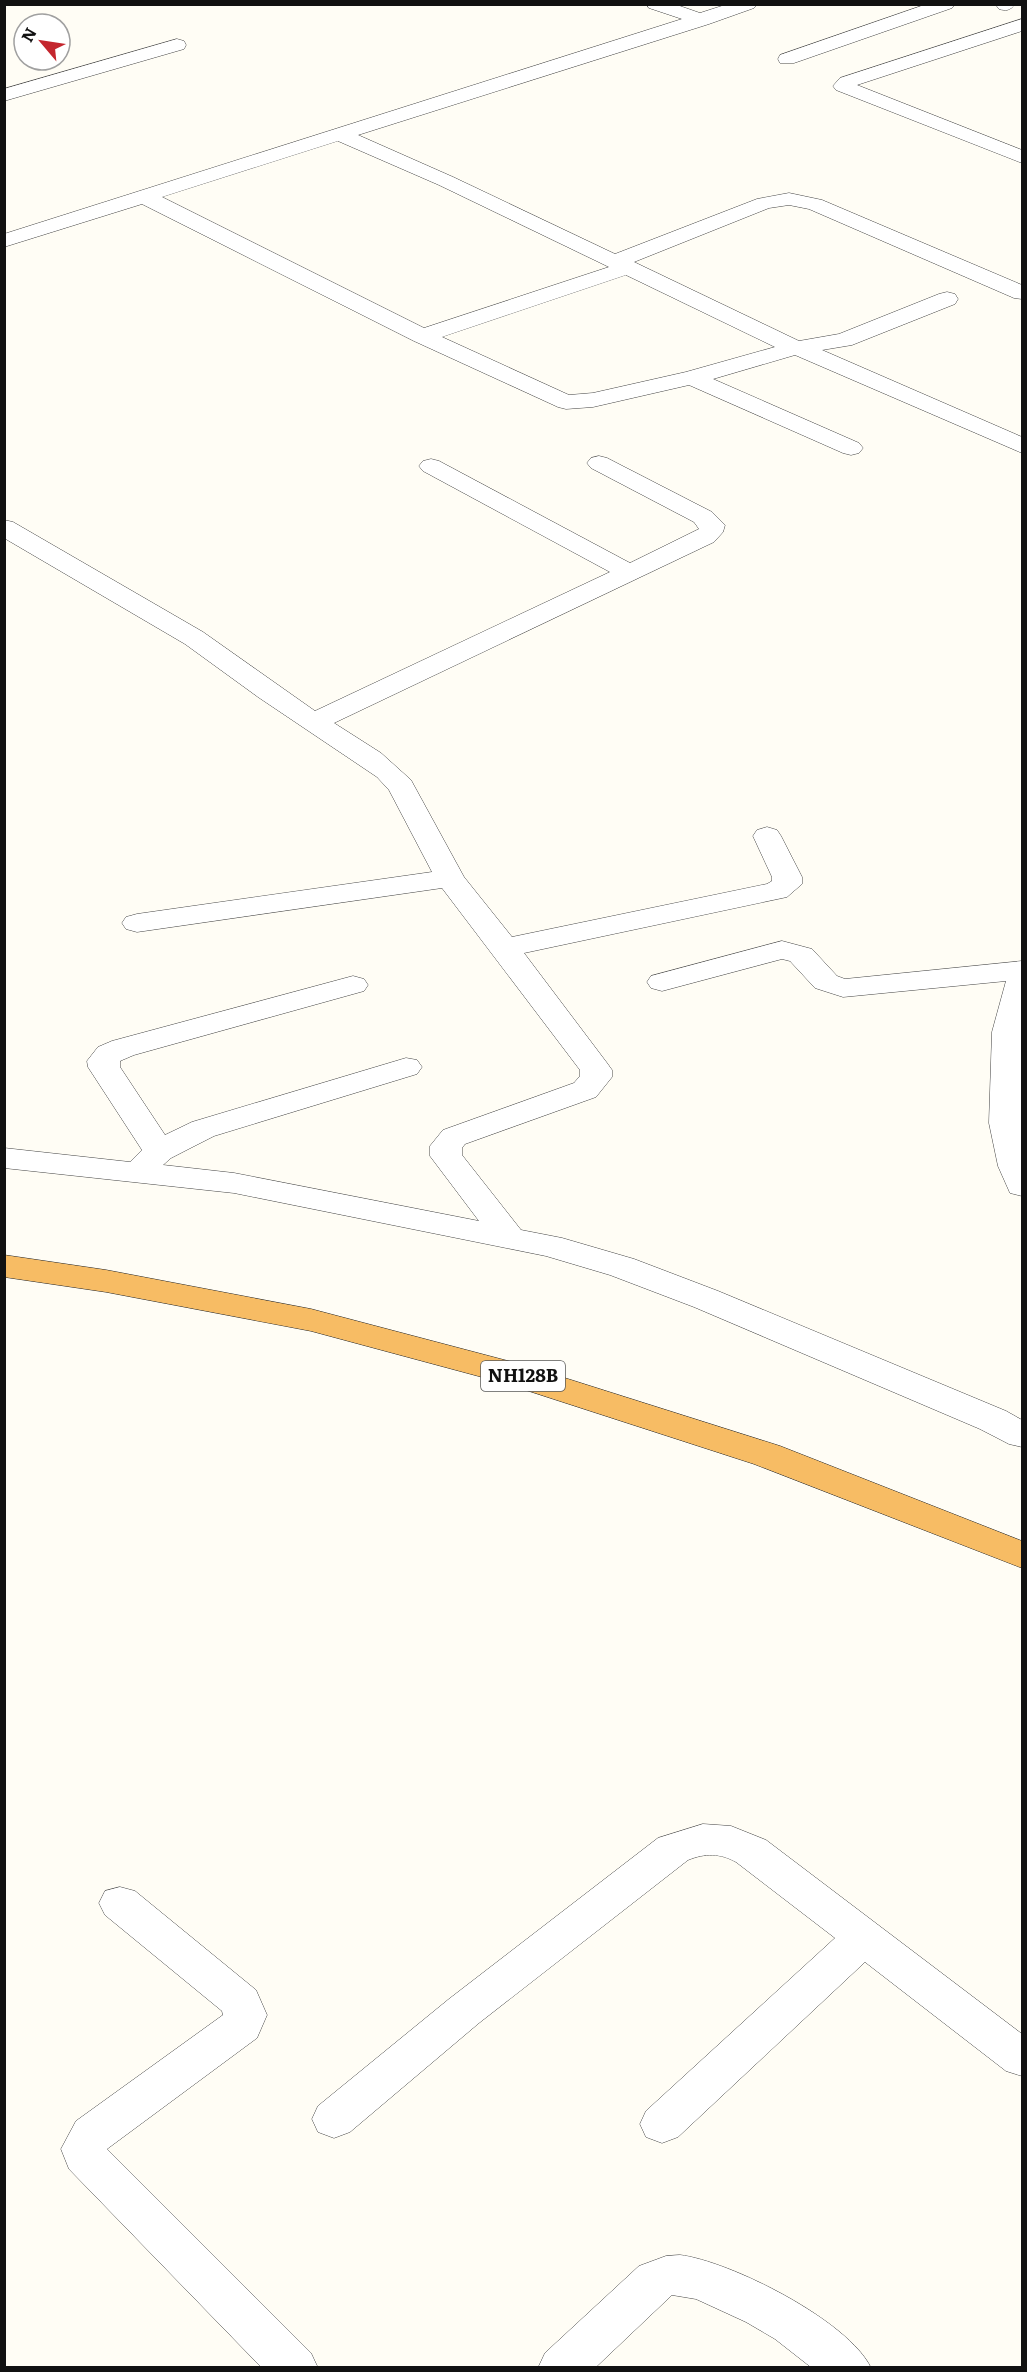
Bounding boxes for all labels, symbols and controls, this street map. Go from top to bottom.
north arrow [12,12,72,72]
text: N [14,23,42,46]
road number: NH128B [481,1361,565,1391]

